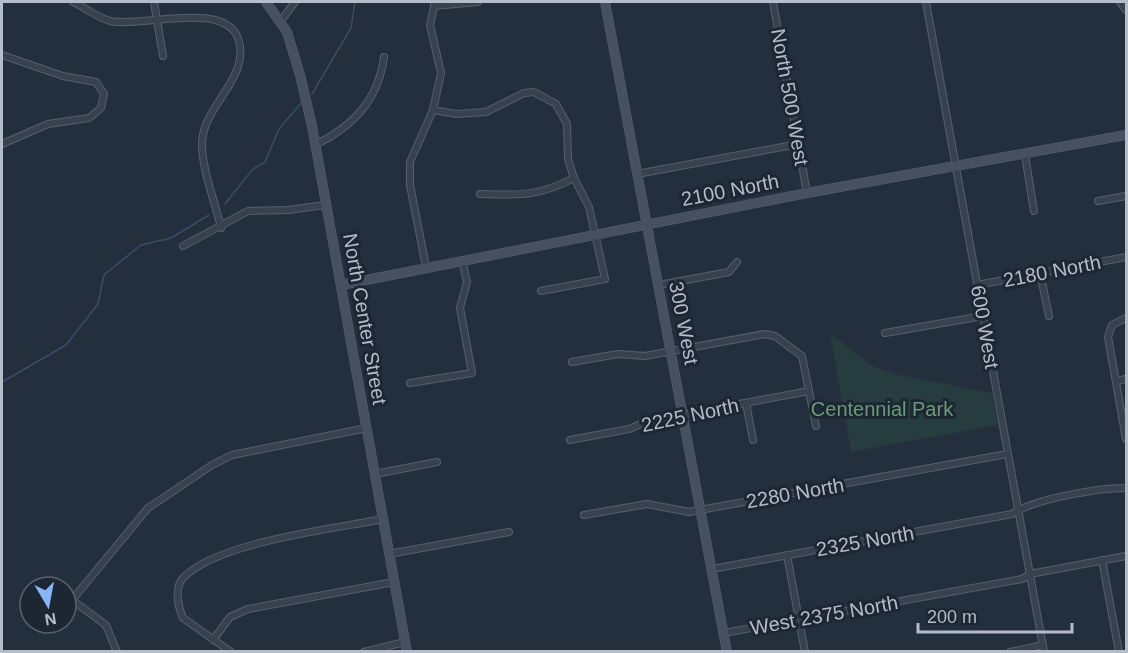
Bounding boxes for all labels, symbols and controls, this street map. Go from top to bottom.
street label: North 500 West [767,27,813,168]
street label: 2100 North [679,170,781,210]
street label: North Center Street [339,232,391,407]
street label: 2180 North [1001,251,1103,291]
street label: 300 West [665,280,703,367]
street label: 600 West [967,284,1003,371]
street label: 2225 North [639,394,741,436]
park label: Centennial Park [811,398,954,420]
street label: 2280 North [744,474,846,512]
street label: 2325 North [814,522,916,560]
north arrow [18,575,78,635]
street label: West 2375 North [748,591,900,639]
scale bar [918,596,1072,634]
text: 200 m [927,607,977,627]
text: N [43,610,58,629]

